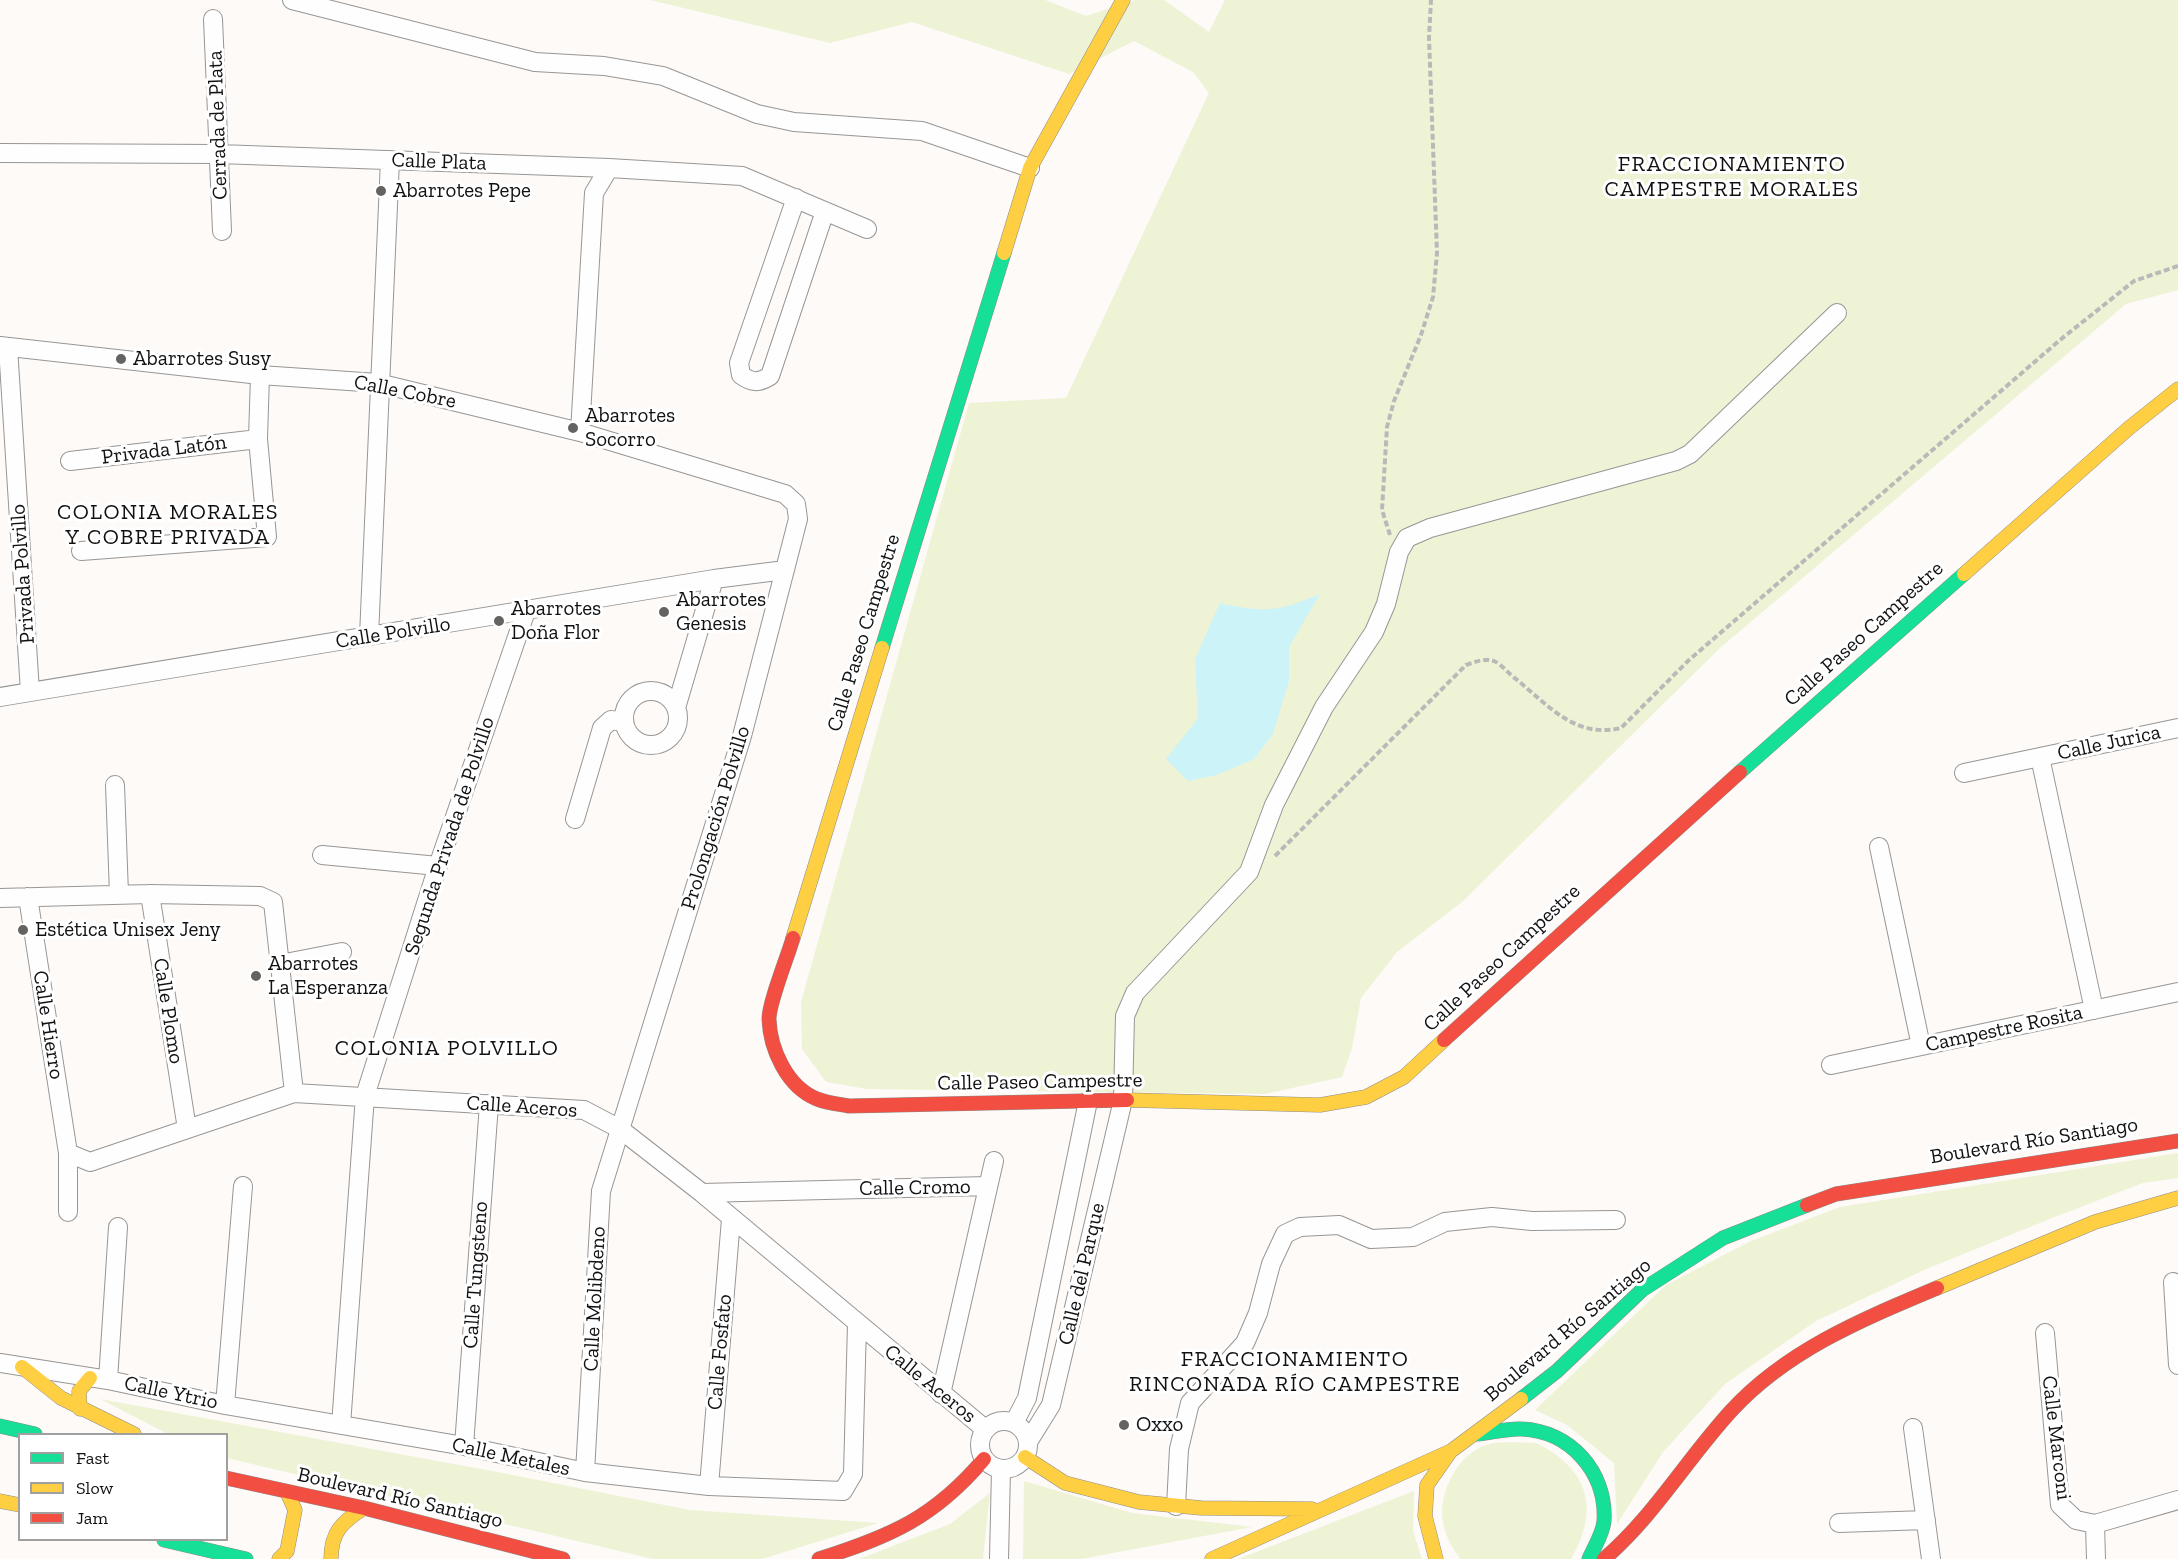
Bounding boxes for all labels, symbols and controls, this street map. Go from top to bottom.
street label: Cerrada de Plata [203,50,233,200]
street label: Calle Plata [391,148,487,176]
district label: FRACCIONAMIENTO CAMPESTRE MORALES [1604,152,1860,204]
place label: Abarrotes Pepe [393,178,531,204]
marker: Abarrotes Pepe [374,184,388,198]
place label: Abarrotes Susy [133,346,271,372]
marker: Abarrotes Susy [114,352,128,366]
street label: Calle Cobre [352,370,458,414]
place label: Abarrotes Socorro [585,403,675,453]
marker: Abarrotes Socorro [566,421,580,435]
street label: Privada Latón [100,430,228,470]
district label: COLONIA MORALES Y COBRE PRIVADA [57,500,279,552]
street label: Privada Polvillo [6,503,40,645]
street label: Calle Paseo Campestre [822,531,906,735]
street label: Calle Paseo Campestre [1779,556,1949,712]
place label: Abarrotes Genesis [676,587,766,637]
place label: Abarrotes Doña Flor [511,596,601,646]
marker: Abarrotes Genesis [657,605,671,619]
street label: Calle Polvillo [334,612,452,654]
marker: Abarrotes Doña Flor [492,614,506,628]
street label: Segunda Privada de Polvillo [400,714,500,958]
street label: Calle Jurica [2055,720,2163,766]
street label: Prolongación Polvillo [676,723,756,913]
street label: Calle Paseo Campestre [1418,879,1586,1037]
place label: Estética Unisex Jeny [35,917,221,943]
marker: Estética Unisex Jeny [16,923,30,937]
place label: Abarrotes La Esperanza [268,951,388,1001]
street label: Calle Plomo [147,956,189,1066]
street label: Calle Hierro [27,969,69,1081]
marker: Abarrotes La Esperanza [249,969,263,983]
street label: Campestre Rosita [1923,1000,2085,1058]
district label: COLONIA POLVILLO [335,1036,559,1062]
street label: Calle Paseo Campestre [937,1068,1143,1096]
street label: Calle Aceros [466,1091,578,1123]
street label: Boulevard Río Santiago [1928,1112,2140,1170]
street label: Calle Cromo [859,1174,971,1202]
street label: Calle Tungsteno [458,1201,494,1349]
street label: Calle del Parque [1053,1201,1111,1347]
street label: Calle Molibdeno [579,1226,611,1372]
street label: Boulevard Río Santiago [1479,1253,1657,1407]
street label: Calle Fosfato [702,1293,738,1411]
street label: Calle Aceros [879,1339,981,1429]
district label: FRACCIONAMIENTO RINCONADA RÍO CAMPESTRE [1129,1347,1461,1398]
street label: Calle Ytrio [122,1371,220,1415]
street label: Calle Marconi [2036,1374,2076,1502]
place label: Oxxo [1136,1412,1183,1438]
marker: Oxxo [1117,1418,1131,1432]
street label: Calle Metales [450,1432,572,1482]
legend [18,1433,228,1541]
text: Fast [76,1447,109,1469]
street label: Boulevard Río Santiago [295,1462,505,1534]
text: Slow [76,1477,113,1499]
text: Jam [76,1507,108,1529]

